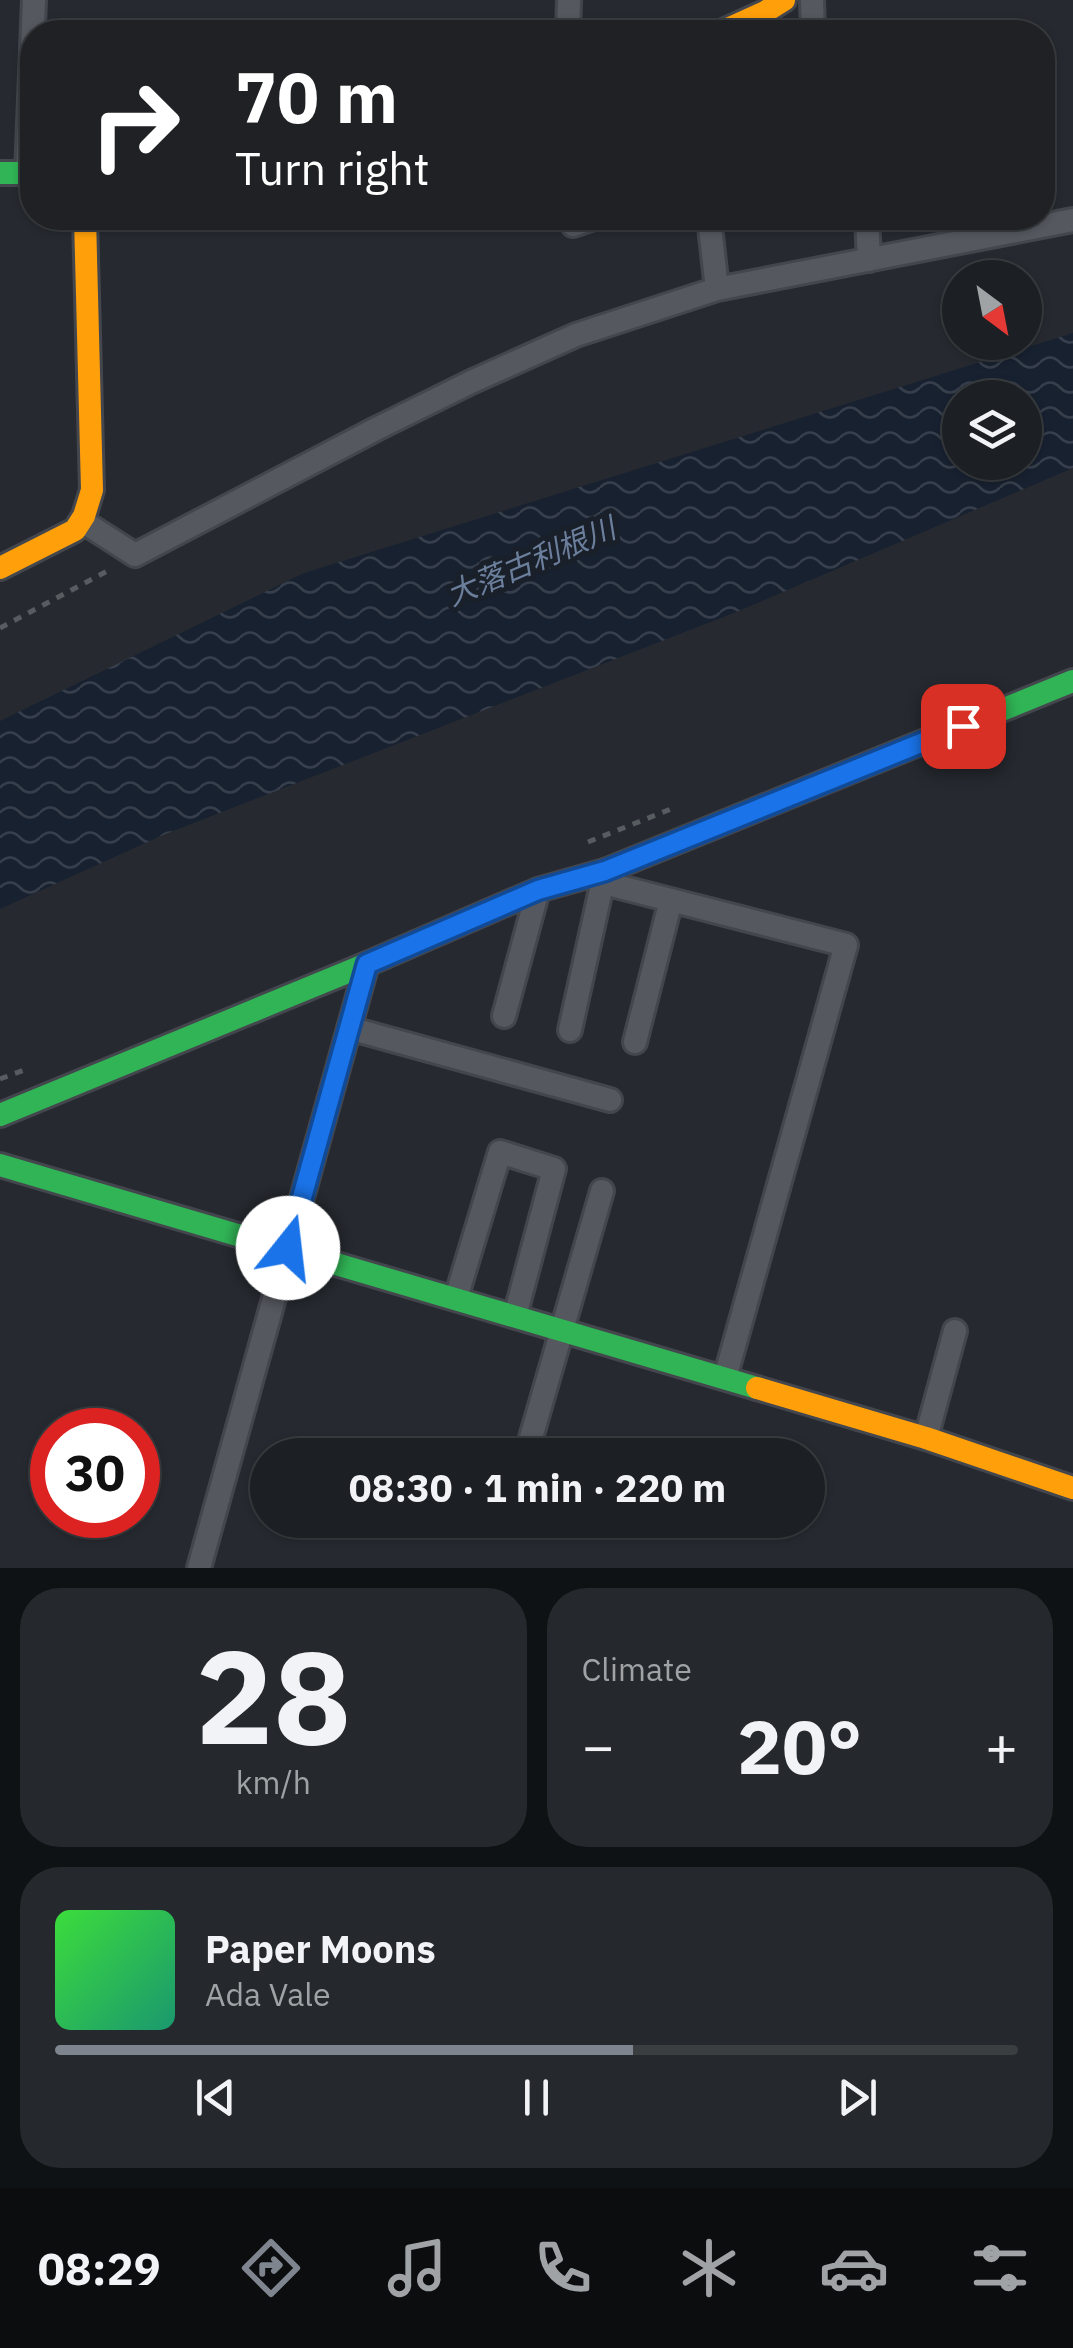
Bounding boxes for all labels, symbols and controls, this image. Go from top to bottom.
text: 70 m [235,51,398,142]
icon: right [70,60,200,190]
text: Turn right [235,139,430,197]
north arrow [942,260,1042,360]
map controls [942,260,1042,480]
button: layers [942,380,1042,480]
water label: 大落古利根川 [440,506,624,614]
pin [921,684,1006,769]
icon: arrive [936,699,991,754]
position arrow [236,1196,340,1300]
speed limit sign: 30 [30,1408,160,1538]
text: 08:30 · 1 min · 220 m [349,1463,726,1512]
text: 28 [195,1611,351,1780]
text: Climate [582,1648,692,1690]
text: 20° [737,1697,862,1795]
text: − [582,1710,615,1781]
text: + [985,1710,1018,1781]
text: km/h [236,1761,311,1803]
text: Paper Moons [205,1924,436,1973]
text: Ada Vale [205,1973,331,2015]
icon: previous [188,2070,243,2125]
icon: pause [509,2070,564,2125]
icon: next [830,2070,885,2125]
icon: directions [236,2233,306,2303]
icon: music [382,2233,452,2303]
icon: phone [528,2233,598,2303]
icon: climate [674,2233,744,2303]
icon: car [819,2233,889,2303]
icon: filters [965,2233,1035,2303]
text: 08:29 [38,2239,161,2297]

